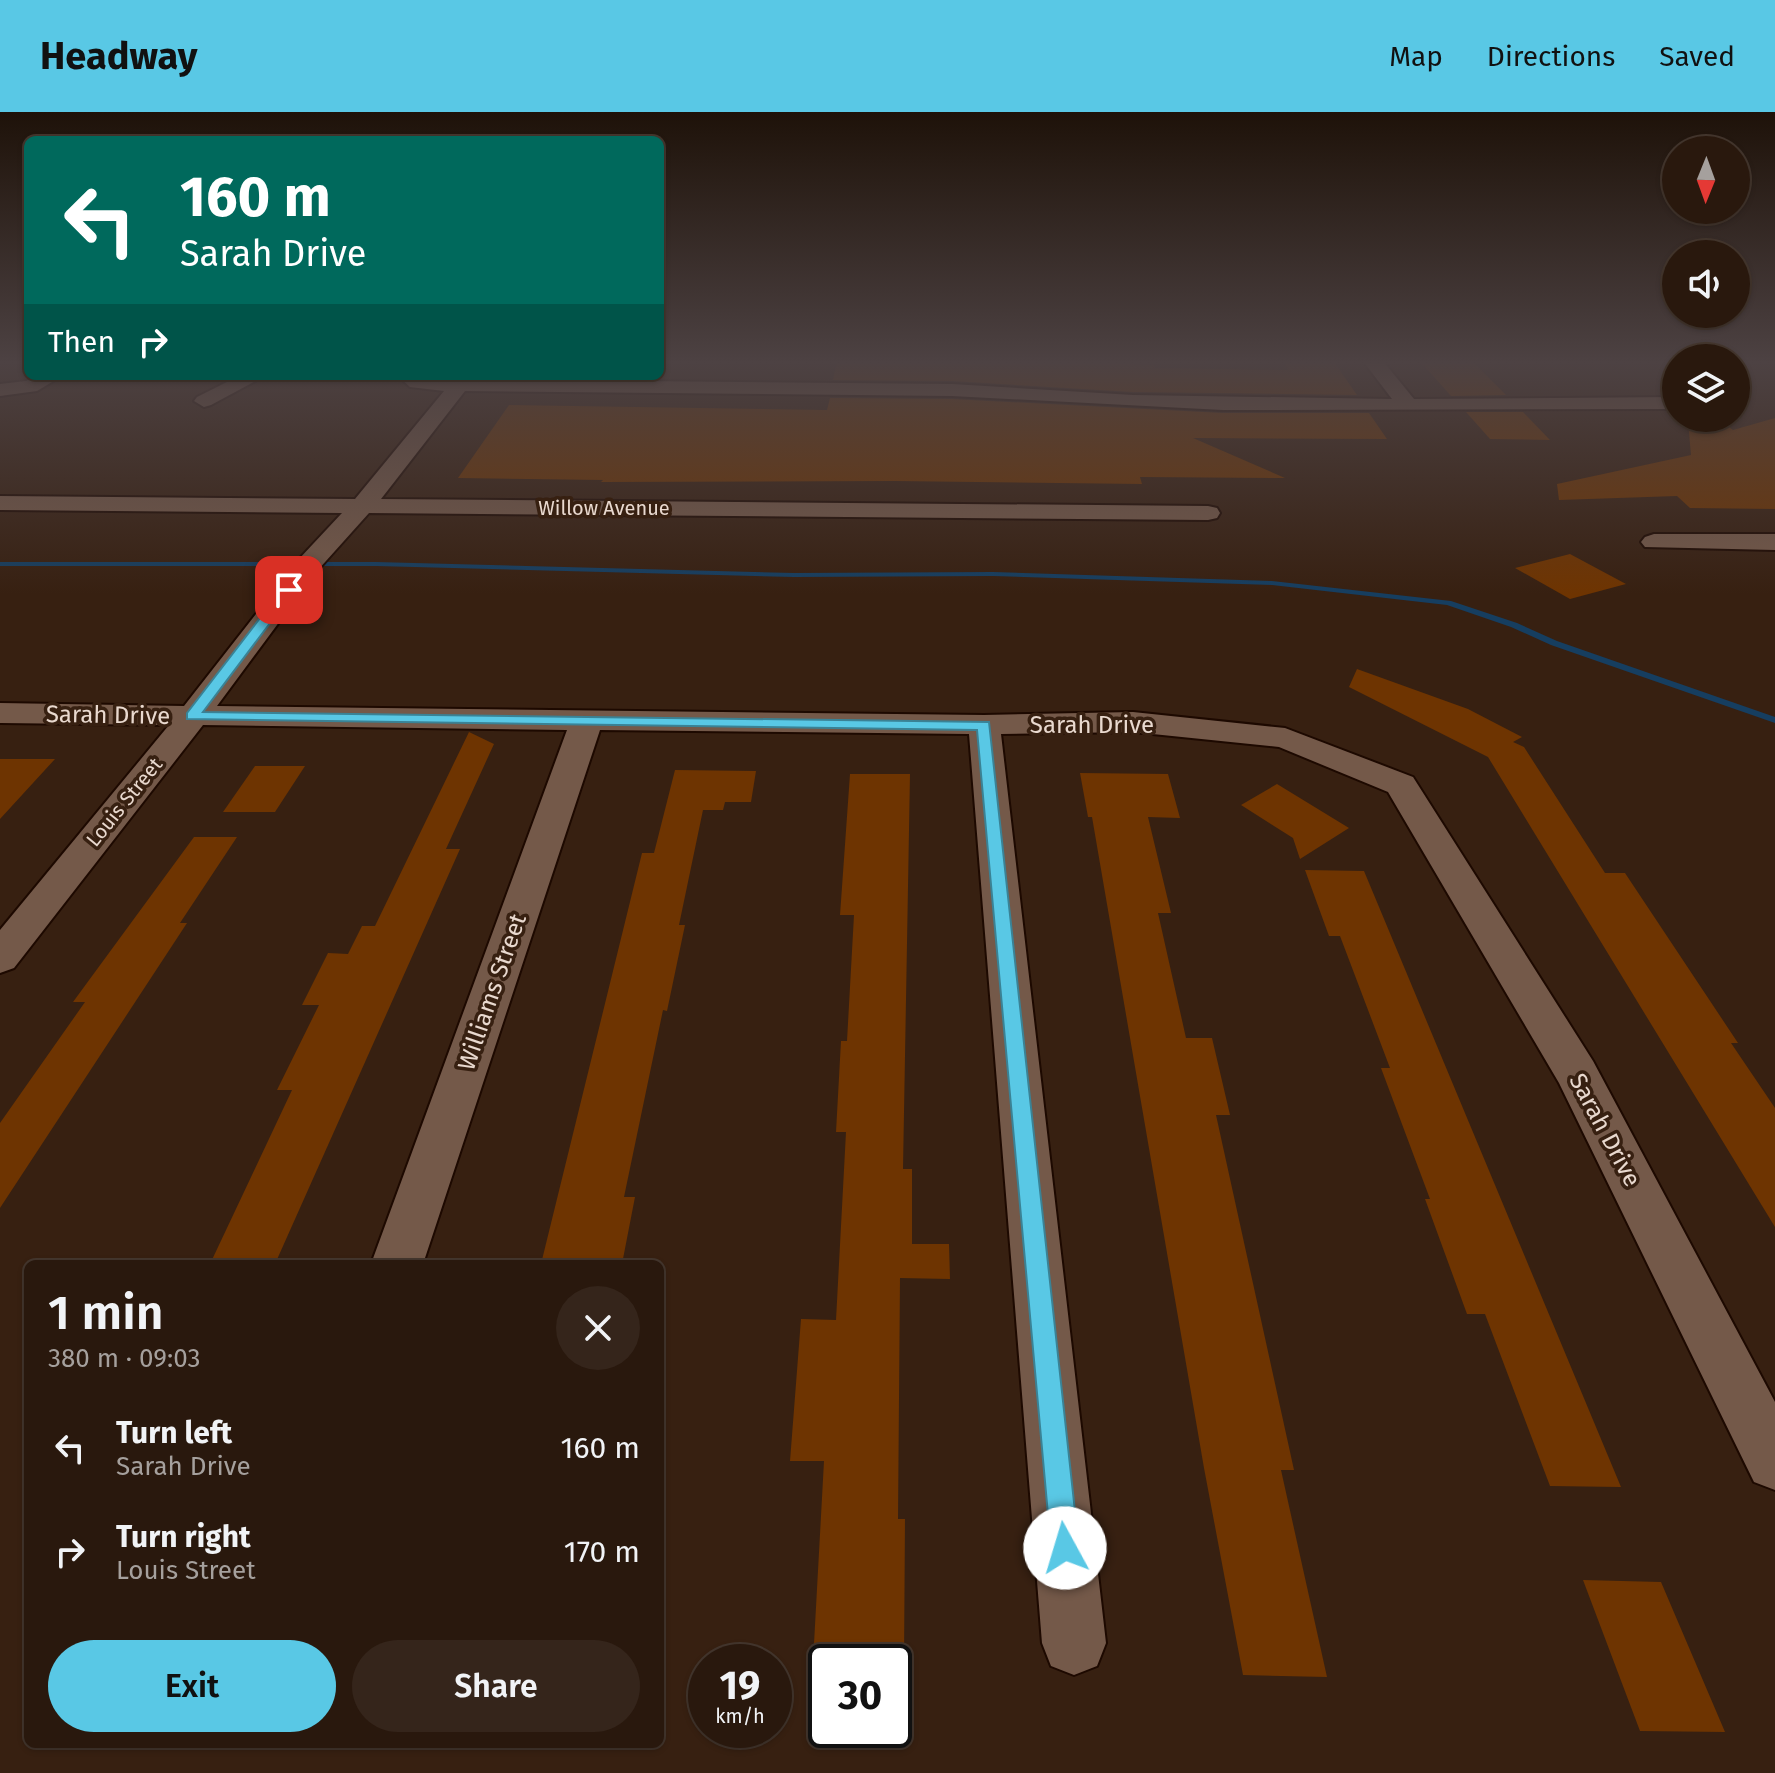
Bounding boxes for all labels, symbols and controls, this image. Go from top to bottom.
text: Headway [40,33,197,79]
text: Map [1389,40,1443,73]
text: Directions [1487,40,1615,73]
text: Saved [1659,40,1735,73]
north arrow [1662,136,1750,224]
map controls [1662,136,1750,432]
text: 160 m [180,164,331,231]
icon: left [48,168,152,272]
text: Sarah Drive [180,232,366,276]
button: sound [1662,240,1750,328]
icon: right [131,320,175,364]
text: Then [48,324,115,360]
button: layers [1662,344,1750,432]
street label: Willow Avenue [538,496,670,520]
pin [255,556,323,624]
icon: arrive [267,568,311,612]
street label: Sarah Drive [46,700,170,730]
street label: Sarah Drive [1030,711,1154,739]
street label: Louis Street [81,752,168,851]
street label: Williams Street [452,910,532,1074]
street label: Sarah Drive [1563,1069,1647,1191]
text: 1 min [48,1284,164,1342]
button: close [556,1286,640,1370]
text: 380 m · 09:03 [48,1343,200,1374]
text: Turn left [116,1415,232,1451]
icon: left [48,1426,92,1470]
text: 160 m [561,1430,640,1466]
text: Sarah Drive [116,1451,251,1482]
position arrow [1023,1506,1107,1590]
text: Turn right [116,1519,251,1555]
icon: right [48,1530,92,1574]
text: 170 m [564,1534,640,1570]
text: Louis Street [116,1555,256,1586]
button: Exit [48,1640,336,1732]
button: Share [352,1640,640,1732]
speed limit sign: 30 [808,1644,912,1748]
text: 19 [720,1662,760,1710]
text: km/h [715,1704,765,1728]

